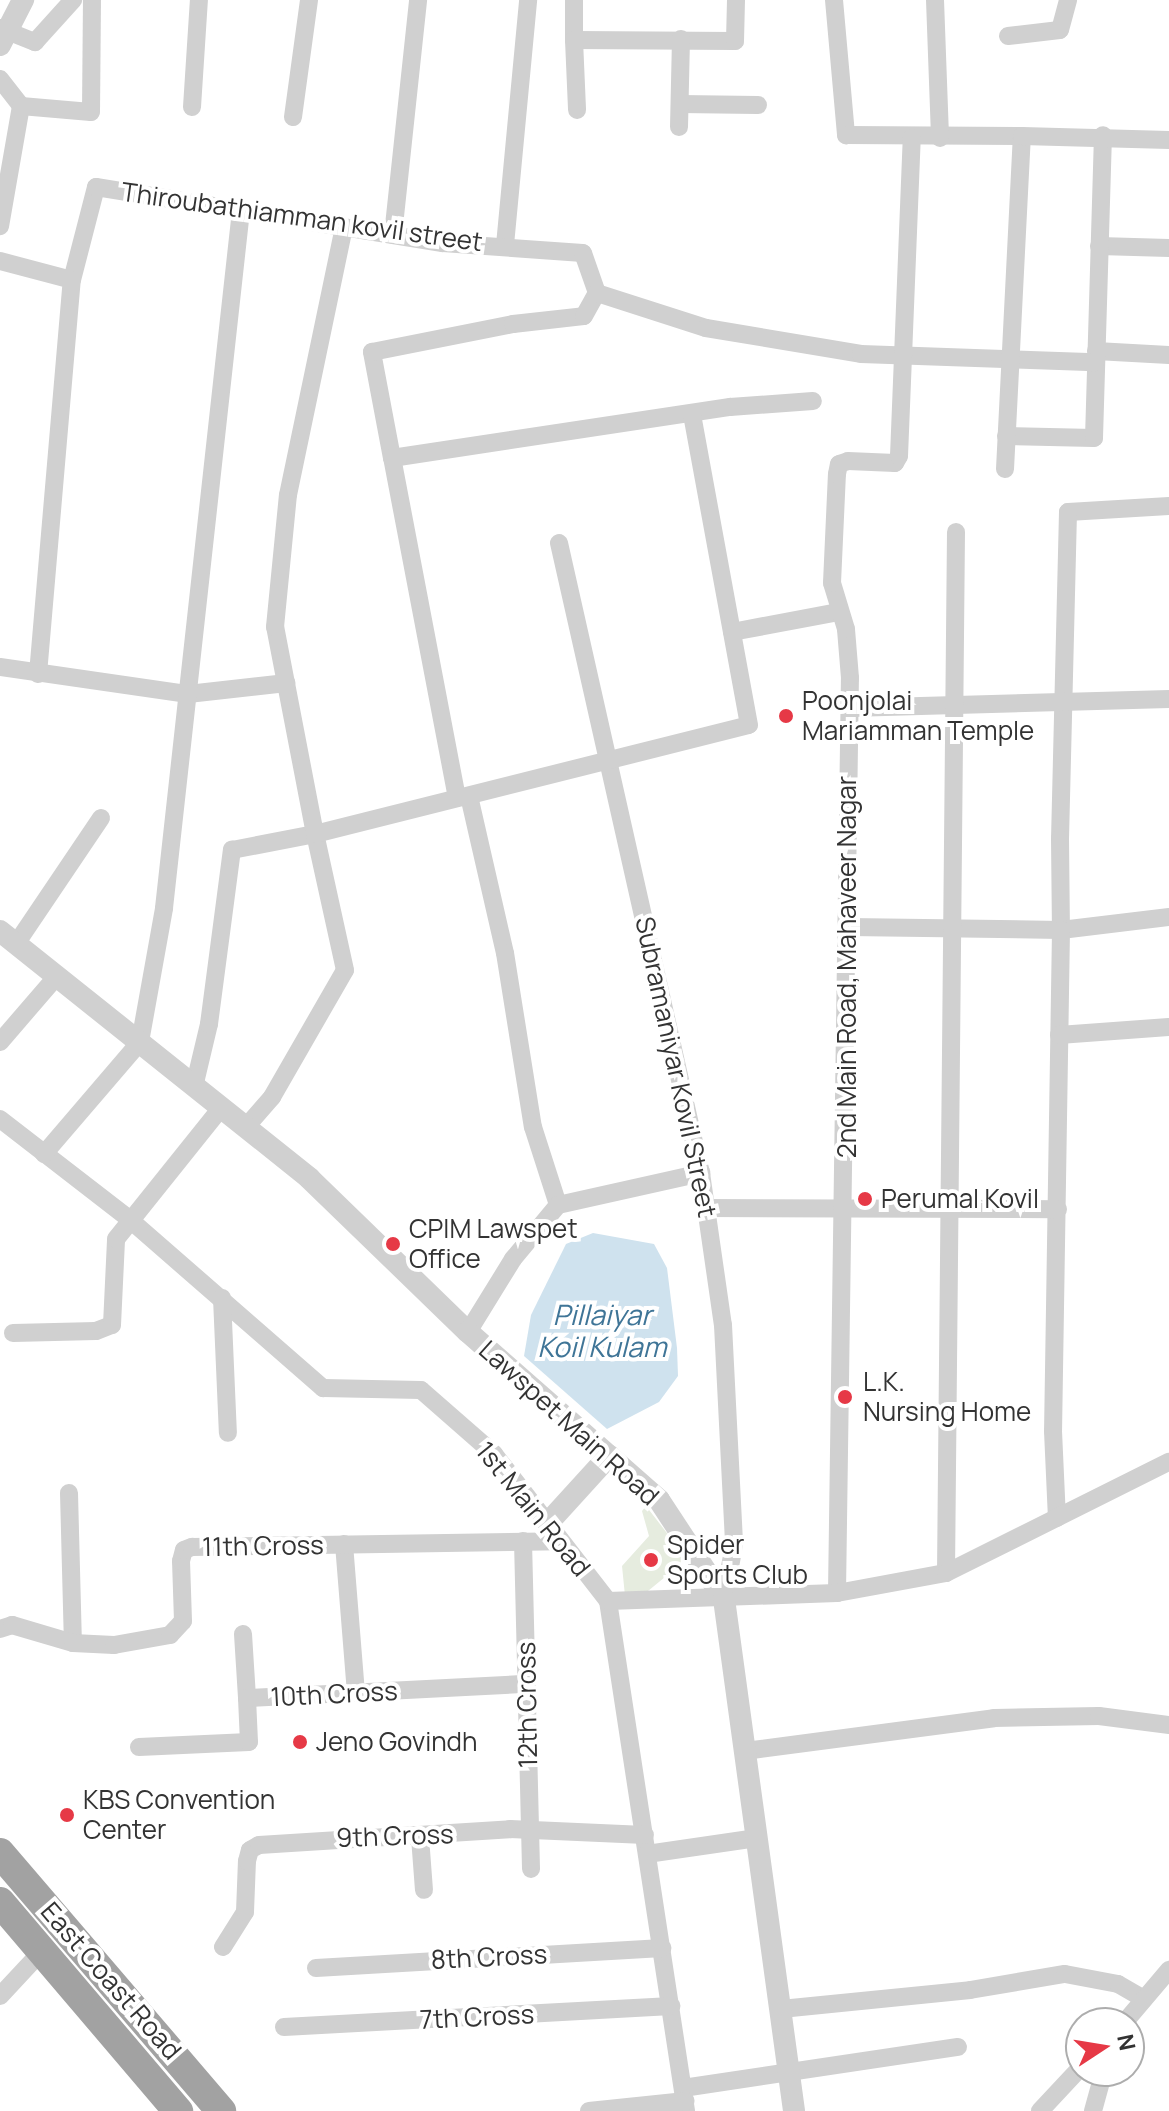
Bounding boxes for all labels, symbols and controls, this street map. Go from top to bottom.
street label: Thiroubathiamman kovil street [119,176,485,258]
place label: Poonjolai Mariamman Temple [802,685,1034,746]
marker: Poonjolai Mariamman Temple [777,707,795,725]
street label: 2nd Main Road, Mahaveer Nagar [831,776,863,1158]
street label: Subramaniyar Kovil Street [629,914,723,1220]
place label: Perumal Kovil [881,1183,1039,1215]
marker: Perumal Kovil [856,1190,874,1208]
place label: CPIM Lawspet Office [409,1213,578,1274]
marker: CPIM Lawspet Office [384,1235,402,1253]
water label: Pillaiyar Koil Kulam [538,1297,666,1363]
street label: Lawspet Main Road [473,1334,665,1512]
place label: L.K. Nursing Home [863,1366,1031,1428]
marker: L.K. Nursing Home [834,1386,856,1408]
street label: 1st Main Road [469,1435,597,1583]
street label: 11th Cross [202,1529,324,1563]
place label: Spider Sports Club [667,1529,808,1590]
marker: Spider Sports Club [642,1551,660,1569]
street label: 12th Cross [510,1642,544,1768]
street label: 10th Cross [270,1675,398,1713]
place label: Jeno Govindh [316,1726,477,1758]
marker: Jeno Govindh [291,1733,309,1751]
place label: KBS Convention Center [83,1784,275,1846]
marker: KBS Convention Center [58,1806,76,1824]
street label: 9th Cross [336,1818,454,1854]
street label: East Coast Road [34,1896,188,2066]
street label: 8th Cross [430,1938,548,1976]
street label: 7th Cross [419,1998,535,2036]
north arrow [1065,2007,1145,2087]
text: N [1110,2032,1143,2053]

